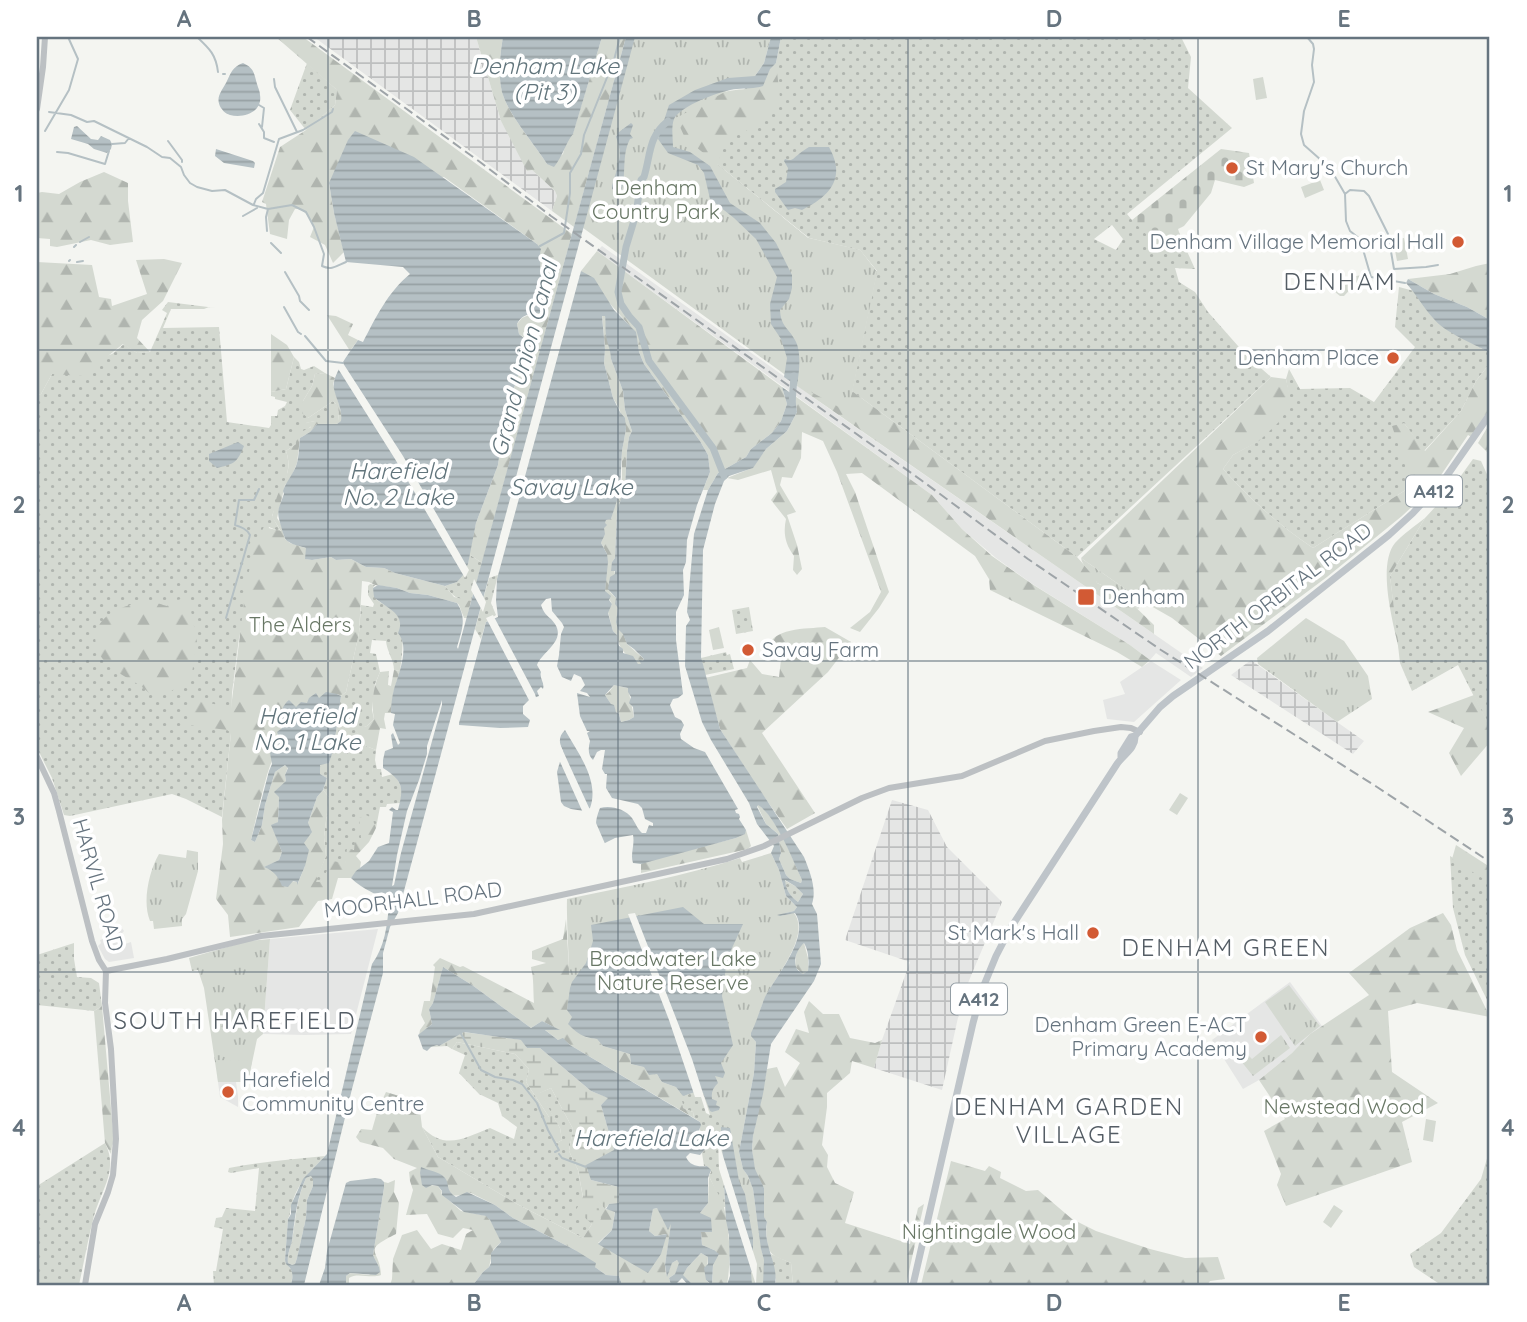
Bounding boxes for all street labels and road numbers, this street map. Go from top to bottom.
road number: A412 [1406,476,1462,506]
street label: NORTH ORBITAL ROAD [1178,516,1376,674]
street label: HARVIL ROAD [68,815,130,954]
street label: MOORHALL ROAD [322,875,503,923]
road number: A412 [951,984,1007,1015]

